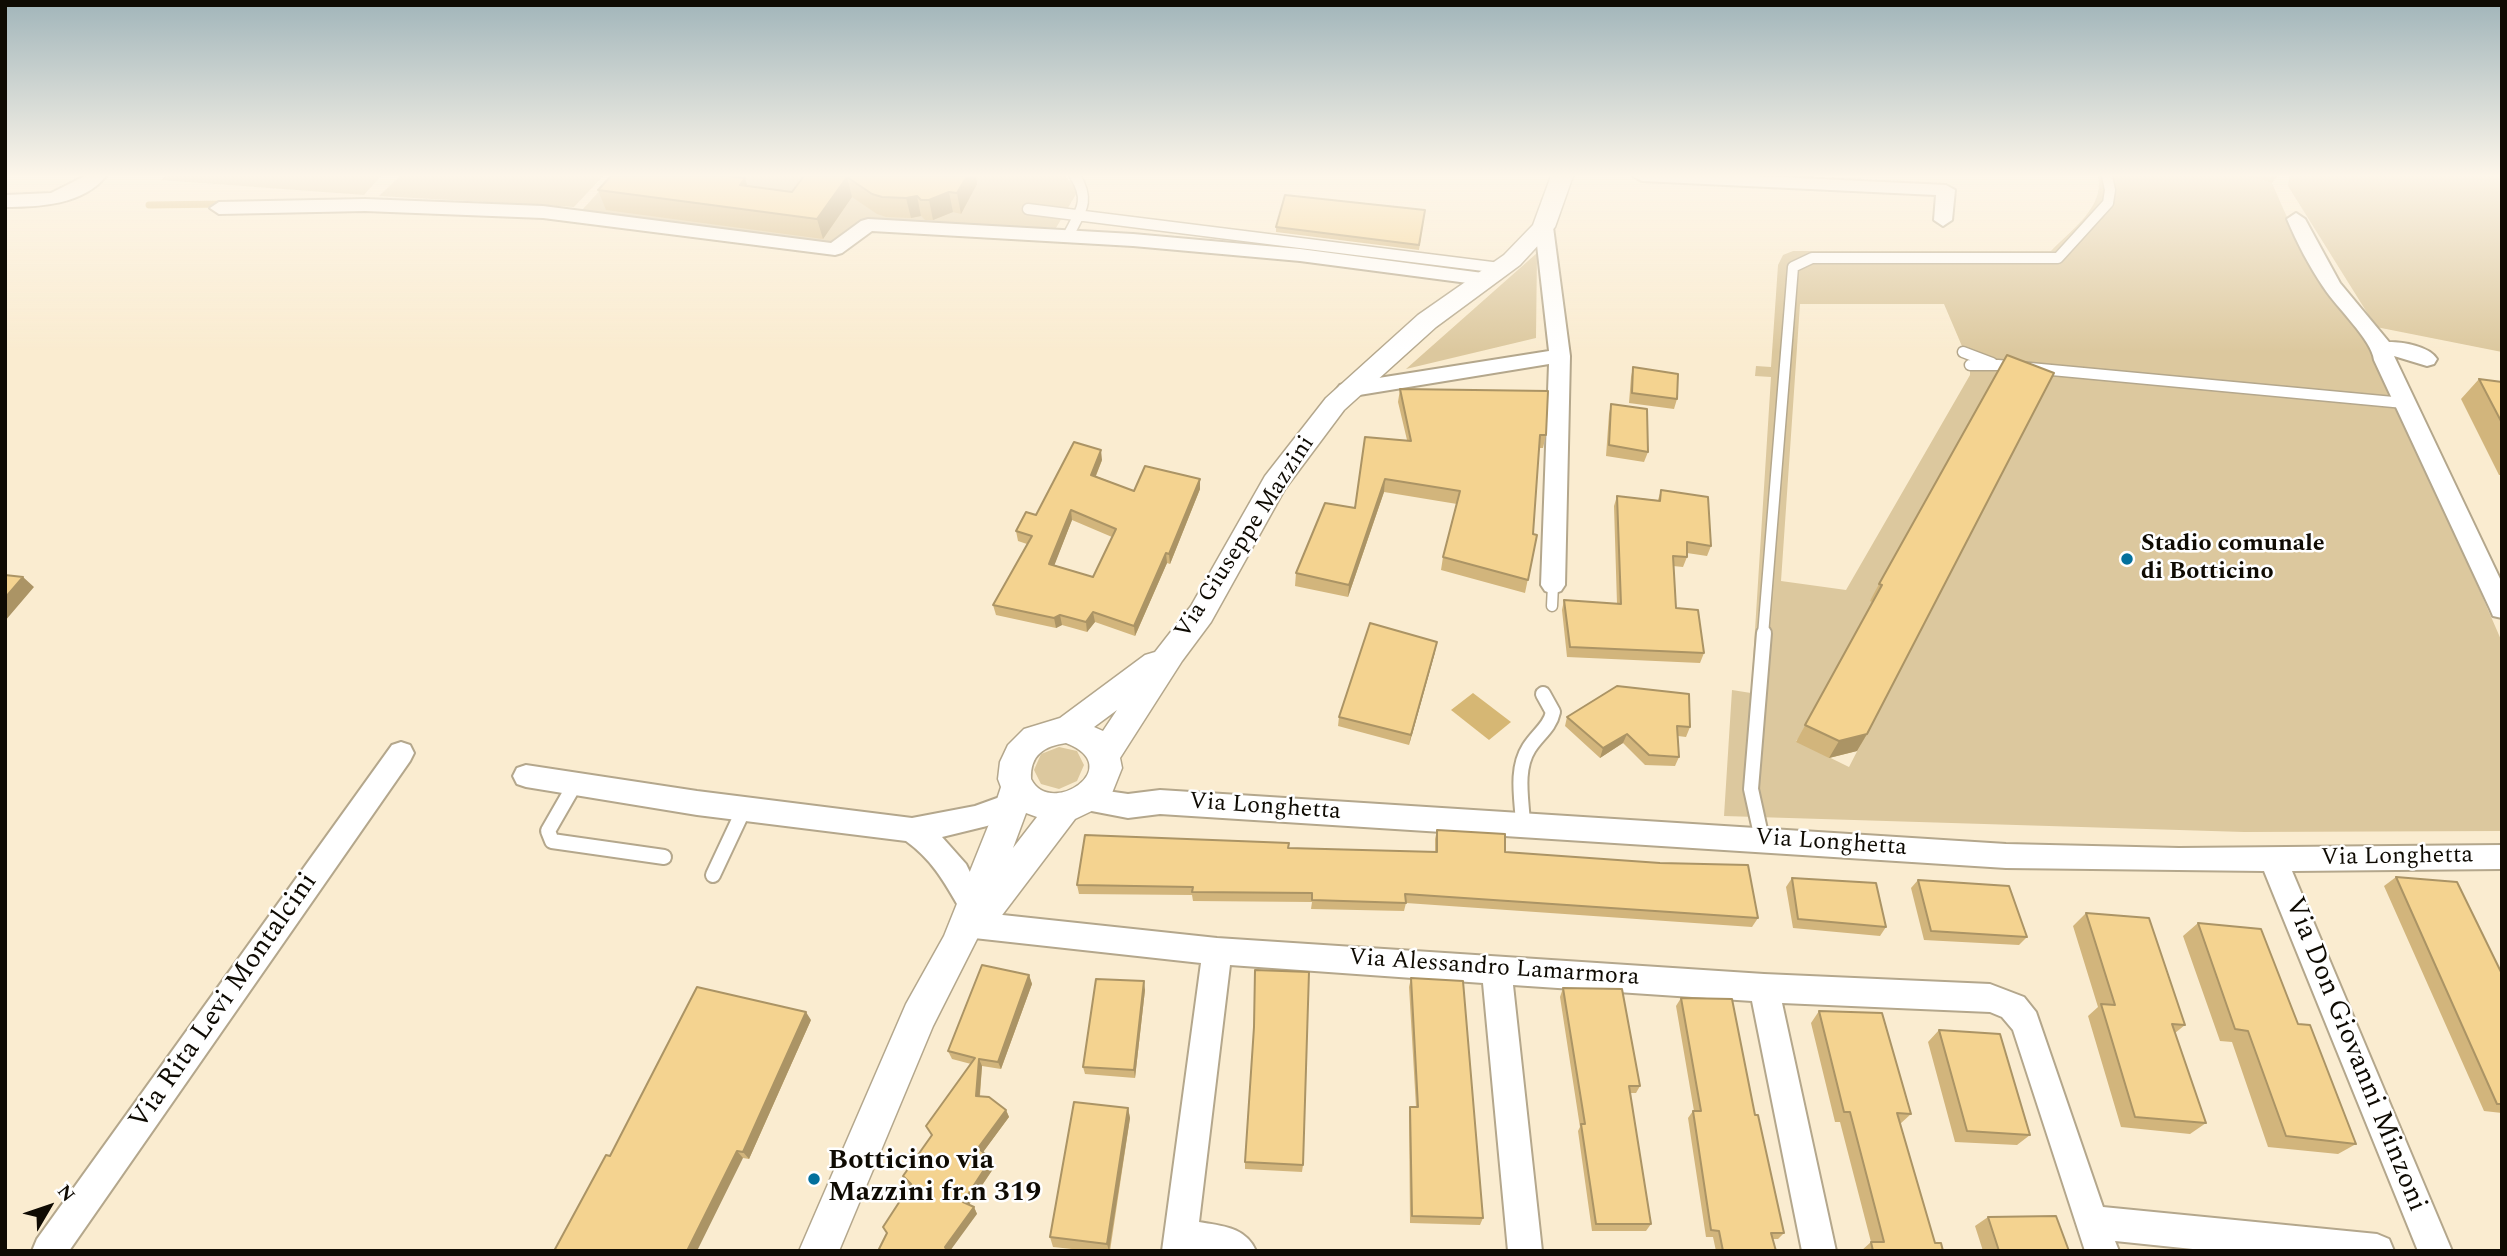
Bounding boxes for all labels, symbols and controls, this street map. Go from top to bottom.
street label: Via Giuseppe Mazzini [1170,431,1322,645]
place label: Stadio comunale di Botticino [2141,531,2325,587]
marker: Stadio comunale di Botticino [2119,551,2135,567]
street label: Via Longhetta [1188,788,1342,828]
street label: Via Longhetta [1754,824,1908,864]
street label: Via Longhetta [2321,842,2473,874]
street label: Via Rita Levi Montalcini [124,867,326,1137]
street label: Via Don Giovanni Minzoni [2275,893,2433,1217]
street label: Via Alessandro Lamarmora [1348,944,1640,994]
place label: Botticino via Mazzini fr.n 319 [828,1146,1041,1212]
marker: Botticino via Mazzini fr.n 319 [806,1171,822,1187]
north arrow [14,1172,84,1242]
text: N [50,1178,82,1209]

